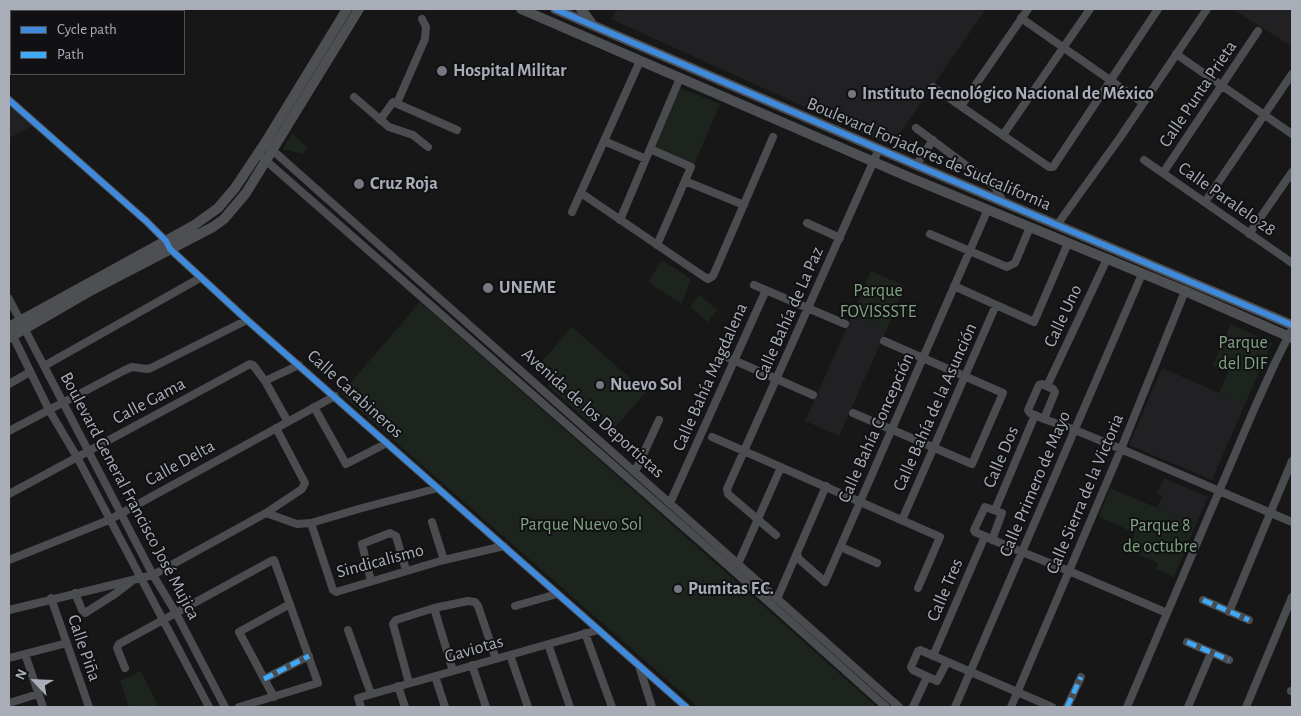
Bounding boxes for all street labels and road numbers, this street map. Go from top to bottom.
street label: Calle Punta Prieta [1154,37,1242,151]
street label: Boulevard Forjadores de Sudcalifornia [804,93,1054,215]
street label: Calle Paralelo 28 [1174,157,1280,241]
street label: Calle Bahía de La Paz [750,243,828,385]
street label: Calle Uno [1039,281,1087,351]
street label: Calle Bahía Magdalena [668,300,752,454]
street label: Calle Bahía de la Asunción [888,320,982,494]
street label: Avenida de los Deportistas [517,343,669,483]
street label: Calle Carabineros [303,345,407,443]
street label: Calle Bahía Concepción [833,350,919,506]
street label: Boulevard General Francisco José Mujica [55,368,205,624]
street label: Calle Gama [109,373,189,429]
street label: Calle Primero de Mayo [995,408,1075,560]
street label: Calle Sierra de la Victoria [1041,411,1129,577]
street label: Calle Dos [978,423,1024,491]
street label: Calle Delta [141,435,219,491]
street label: Sindicalismo [334,539,426,583]
street label: Calle Tres [922,555,968,625]
street label: Calle Piña [63,612,105,684]
street label: Gaviotas [442,630,506,668]

